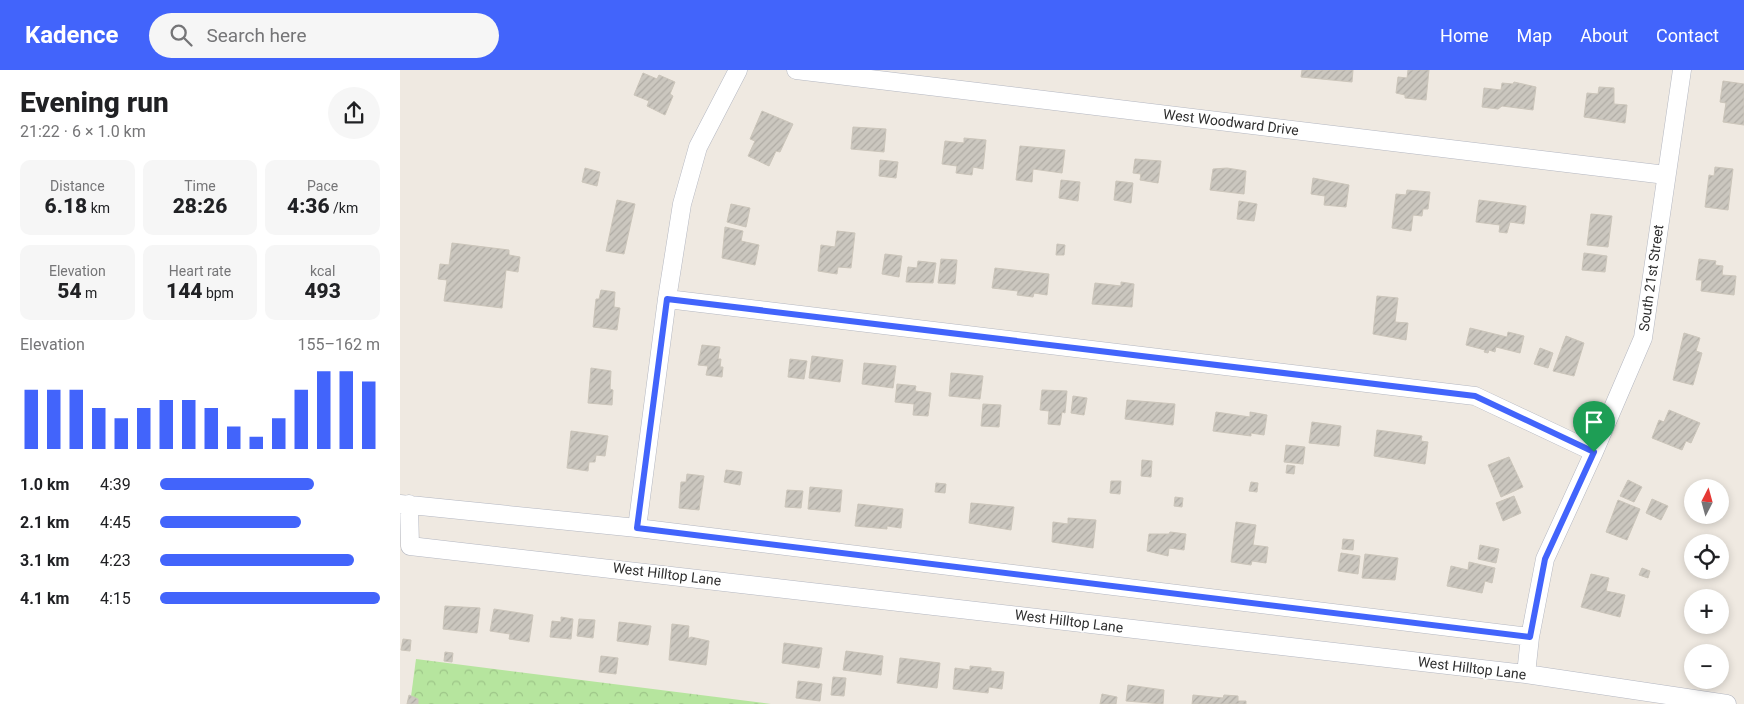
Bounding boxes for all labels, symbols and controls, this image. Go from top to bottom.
search box [149,13,499,58]
text: Kadence [25,21,119,49]
icon: search [167,21,195,49]
text: Search here [207,24,306,47]
text: Home [1440,25,1489,46]
text: Map [1517,25,1552,46]
text: About [1580,25,1628,46]
text: Contact [1656,25,1719,46]
text: Evening run [20,86,169,119]
button: share [328,87,380,139]
street label: West Woodward Drive [1162,106,1300,138]
text: 21:22 · 6 × 1.0 km [20,122,146,141]
text: Distance [50,178,105,194]
text: Time [184,178,216,194]
text: Pace [307,178,338,194]
text: 6.18 [45,194,87,218]
text: 28:26 [173,194,227,218]
text: 4:36 [287,194,330,218]
text: km [87,200,110,216]
text: /km [330,200,358,216]
street label: South 21st Street [1636,223,1666,332]
text: Elevation [49,263,106,279]
text: Heart rate [169,263,231,279]
text: kcal [310,263,335,279]
text: 54 [57,279,82,303]
text: 144 [166,279,202,303]
text: 493 [304,279,341,303]
text: m [82,285,97,301]
text: bpm [202,285,234,301]
text: Elevation [20,335,85,354]
text: 155–162 m [298,335,380,354]
pin [1573,401,1615,452]
icon: arrive [1580,408,1608,436]
text: 1.0 km [20,475,69,494]
text: 4:39 [100,475,131,494]
north arrow [1684,479,1729,524]
map controls [1684,479,1729,689]
text: 2.1 km [20,513,69,532]
text: 4:45 [100,513,131,532]
button: locate [1684,534,1729,579]
text: 3.1 km [20,551,69,570]
text: 4:23 [100,551,131,570]
street label: West Hilltop Lane [612,559,722,589]
text: 4.1 km [20,589,69,608]
text: 4:15 [100,589,131,608]
button: + [1684,589,1729,634]
street label: West Hilltop Lane [1014,606,1124,636]
button: − [1684,644,1729,689]
street label: West Hilltop Lane [1417,653,1527,683]

